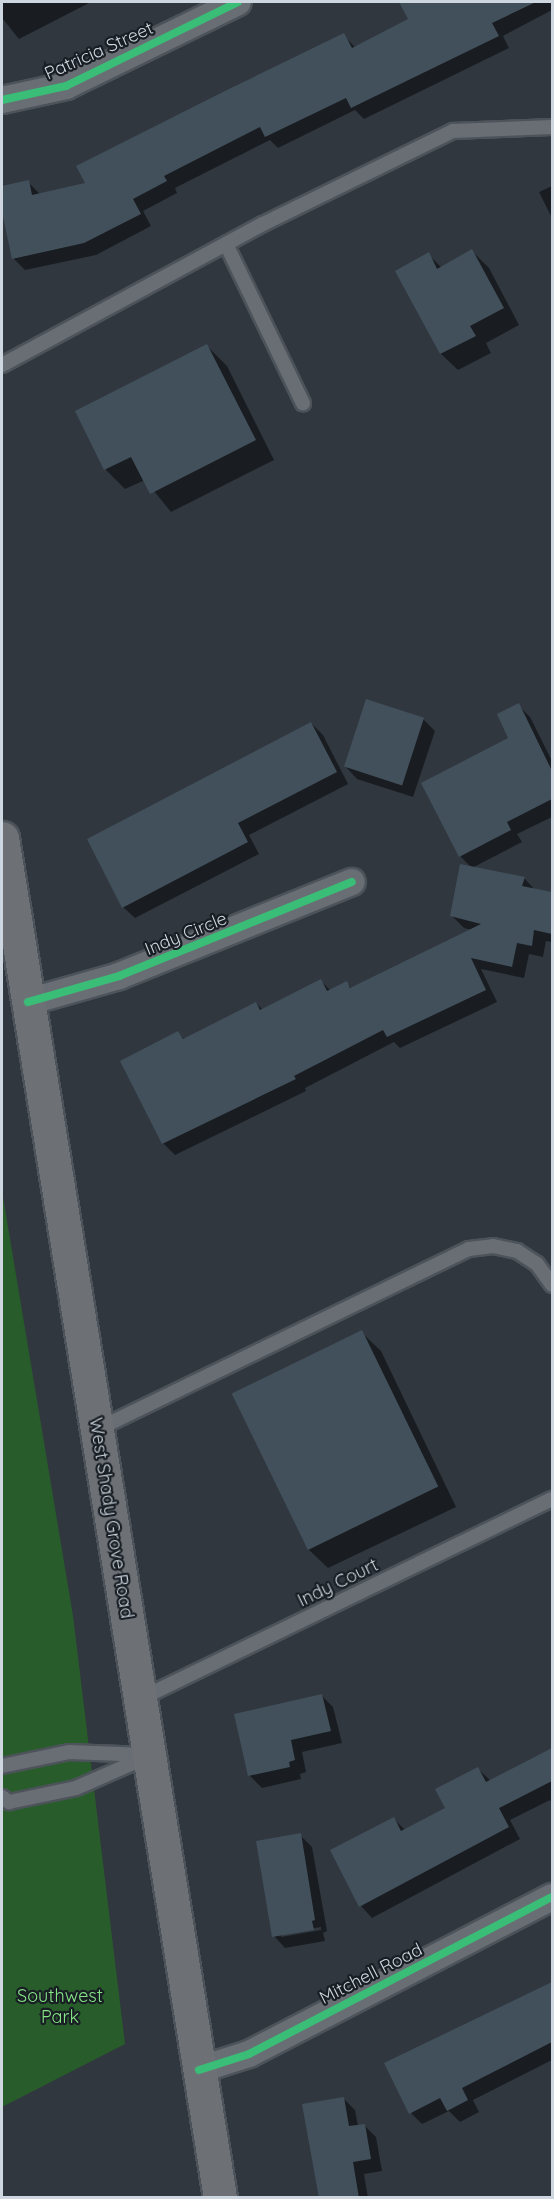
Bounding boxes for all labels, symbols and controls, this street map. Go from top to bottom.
street label: Patricia Street [41,17,157,85]
street label: Indy Circle [142,908,230,960]
street label: West Shady Grove Road [84,1416,138,1620]
street label: Indy Court [294,1554,382,1612]
street label: Mitchell Road [316,1939,426,2009]
park label: Southwest Park [17,1986,103,2028]

